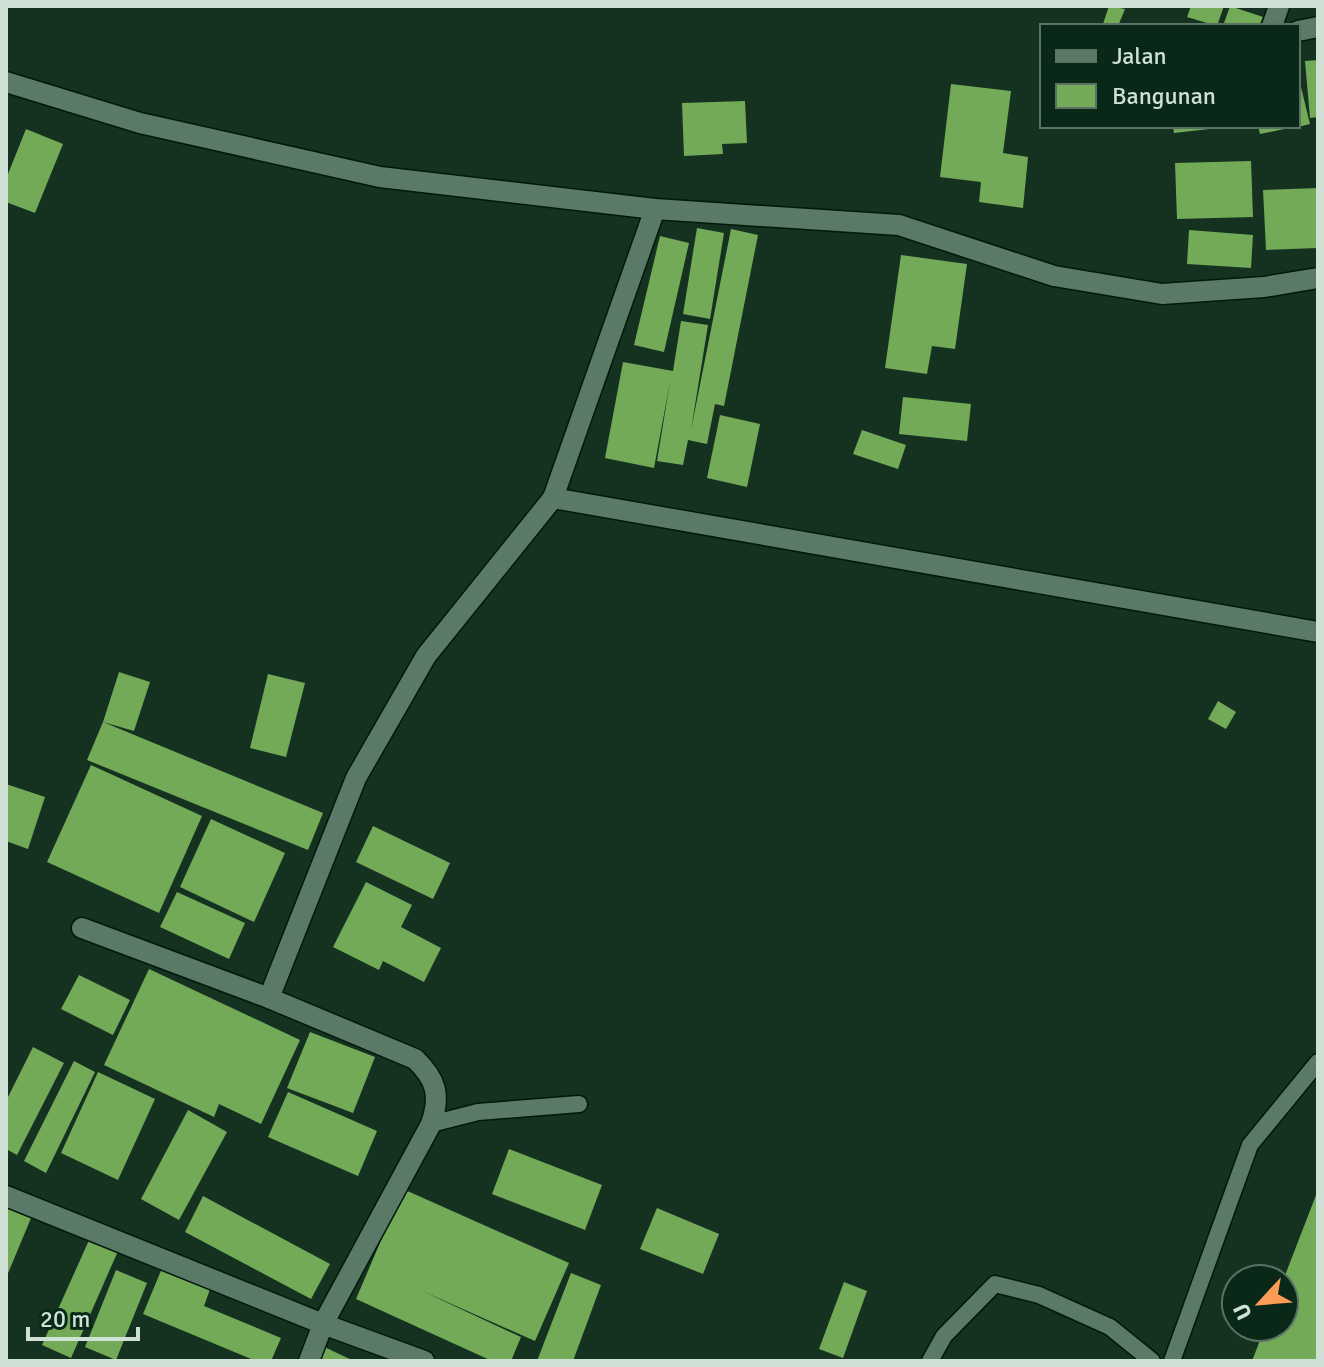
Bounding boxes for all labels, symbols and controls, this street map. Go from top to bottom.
legend [1040,24,1300,128]
text: Jalan [1112,41,1167,71]
text: Bangunan [1112,81,1216,111]
north arrow [1220,1263,1300,1343]
scale bar [28,1291,138,1341]
text: U [1227,1299,1258,1324]
text: 20 m [40,1304,90,1334]

